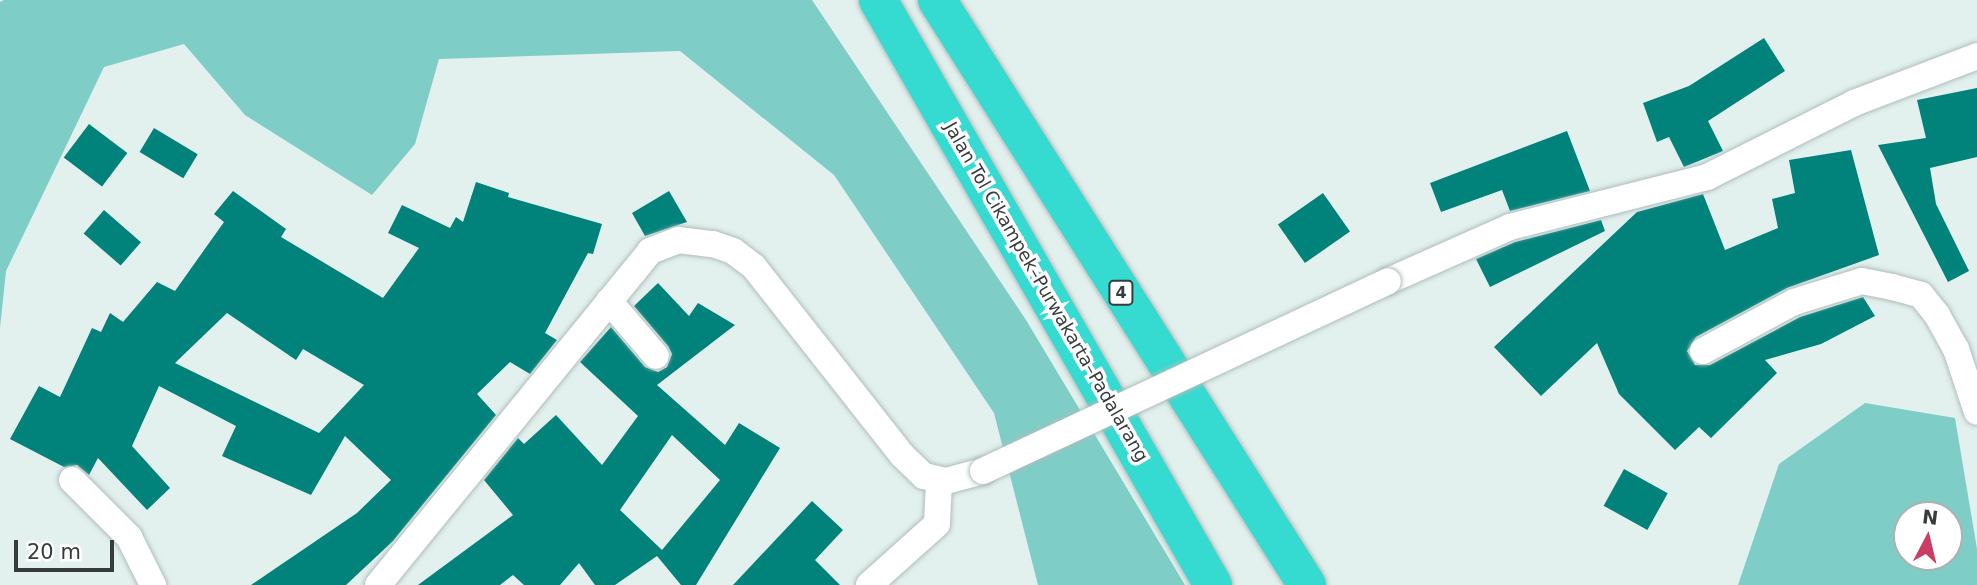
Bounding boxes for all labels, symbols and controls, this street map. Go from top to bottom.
street label: Jalan Tol Cikampek–Purwakarta–Padalarang [939,118,1153,466]
road number: 4 [1107,280,1135,306]
north arrow [1893,501,1963,571]
text: N [1921,505,1940,529]
scale bar [18,526,117,570]
text: 20 m [27,540,81,564]

